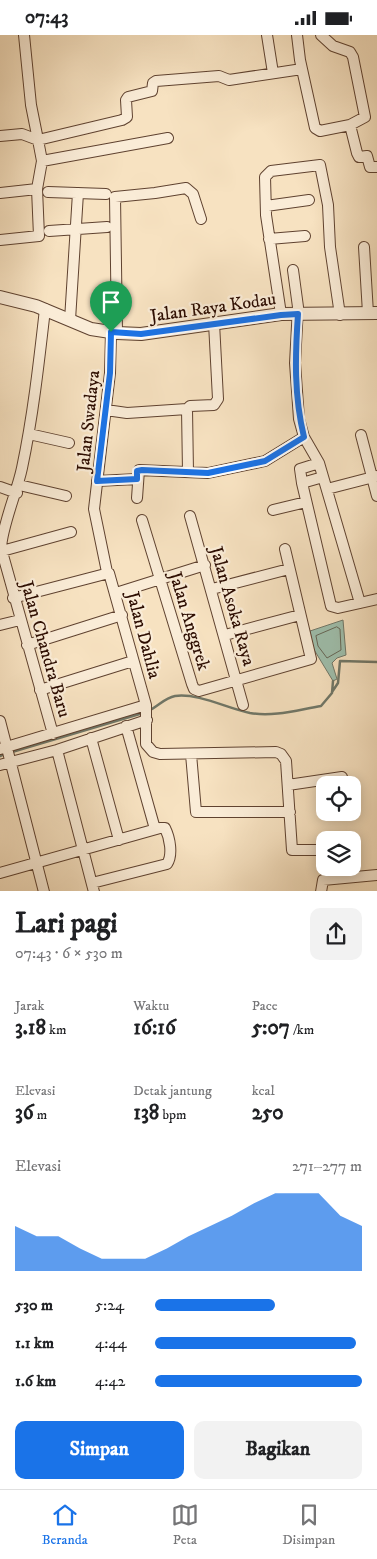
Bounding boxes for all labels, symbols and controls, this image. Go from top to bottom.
text: 07:43 [25,6,68,29]
pin [90,281,132,332]
icon: arrive [97,288,125,316]
street label: Jalan Raya Kodau [147,288,278,328]
street label: Jalan Swadaya [73,369,105,475]
street label: Jalan Asoka Raya [204,542,260,669]
street label: Jalan Anggrek [163,567,215,673]
street label: Jalan Chandra Baru [15,577,75,720]
street label: Jalan Dahlia [120,588,165,681]
map controls [316,776,361,876]
button: locate [316,776,361,821]
button: layers [316,831,361,876]
text: Lari pagi [15,906,118,941]
button: share [310,908,362,960]
text: 07:43 · 6 × 530 m [15,943,123,963]
text: Jarak [15,997,44,1015]
text: Waktu [133,997,169,1015]
text: Pace [252,997,278,1015]
text: 3.18 [15,1015,46,1041]
text: 16:16 [133,1015,176,1041]
text: 5:07 [252,1015,290,1041]
text: km [46,1021,67,1039]
text: /km [290,1021,314,1039]
text: Elevasi [15,1082,55,1100]
text: Detak jantung [133,1082,212,1100]
text: kcal [252,1082,275,1100]
text: 36 [15,1100,34,1126]
text: 138 [133,1100,159,1126]
text: 250 [252,1100,284,1126]
text: m [34,1106,47,1124]
text: bpm [159,1106,187,1124]
text: Elevasi [15,1156,61,1176]
text: 271–277 m [292,1156,362,1176]
text: 530 m [15,1295,53,1315]
text: 5:24 [95,1295,124,1315]
text: 1.1 km [15,1333,54,1353]
text: 4:44 [95,1333,127,1353]
text: 1.6 km [15,1371,56,1391]
text: 4:42 [95,1371,125,1391]
button: Simpan [15,1421,184,1479]
button: Bagikan [194,1421,362,1479]
tab: Beranda [42,1501,88,1549]
tab: Peta [171,1501,199,1549]
tab: Disimpan [282,1501,335,1549]

